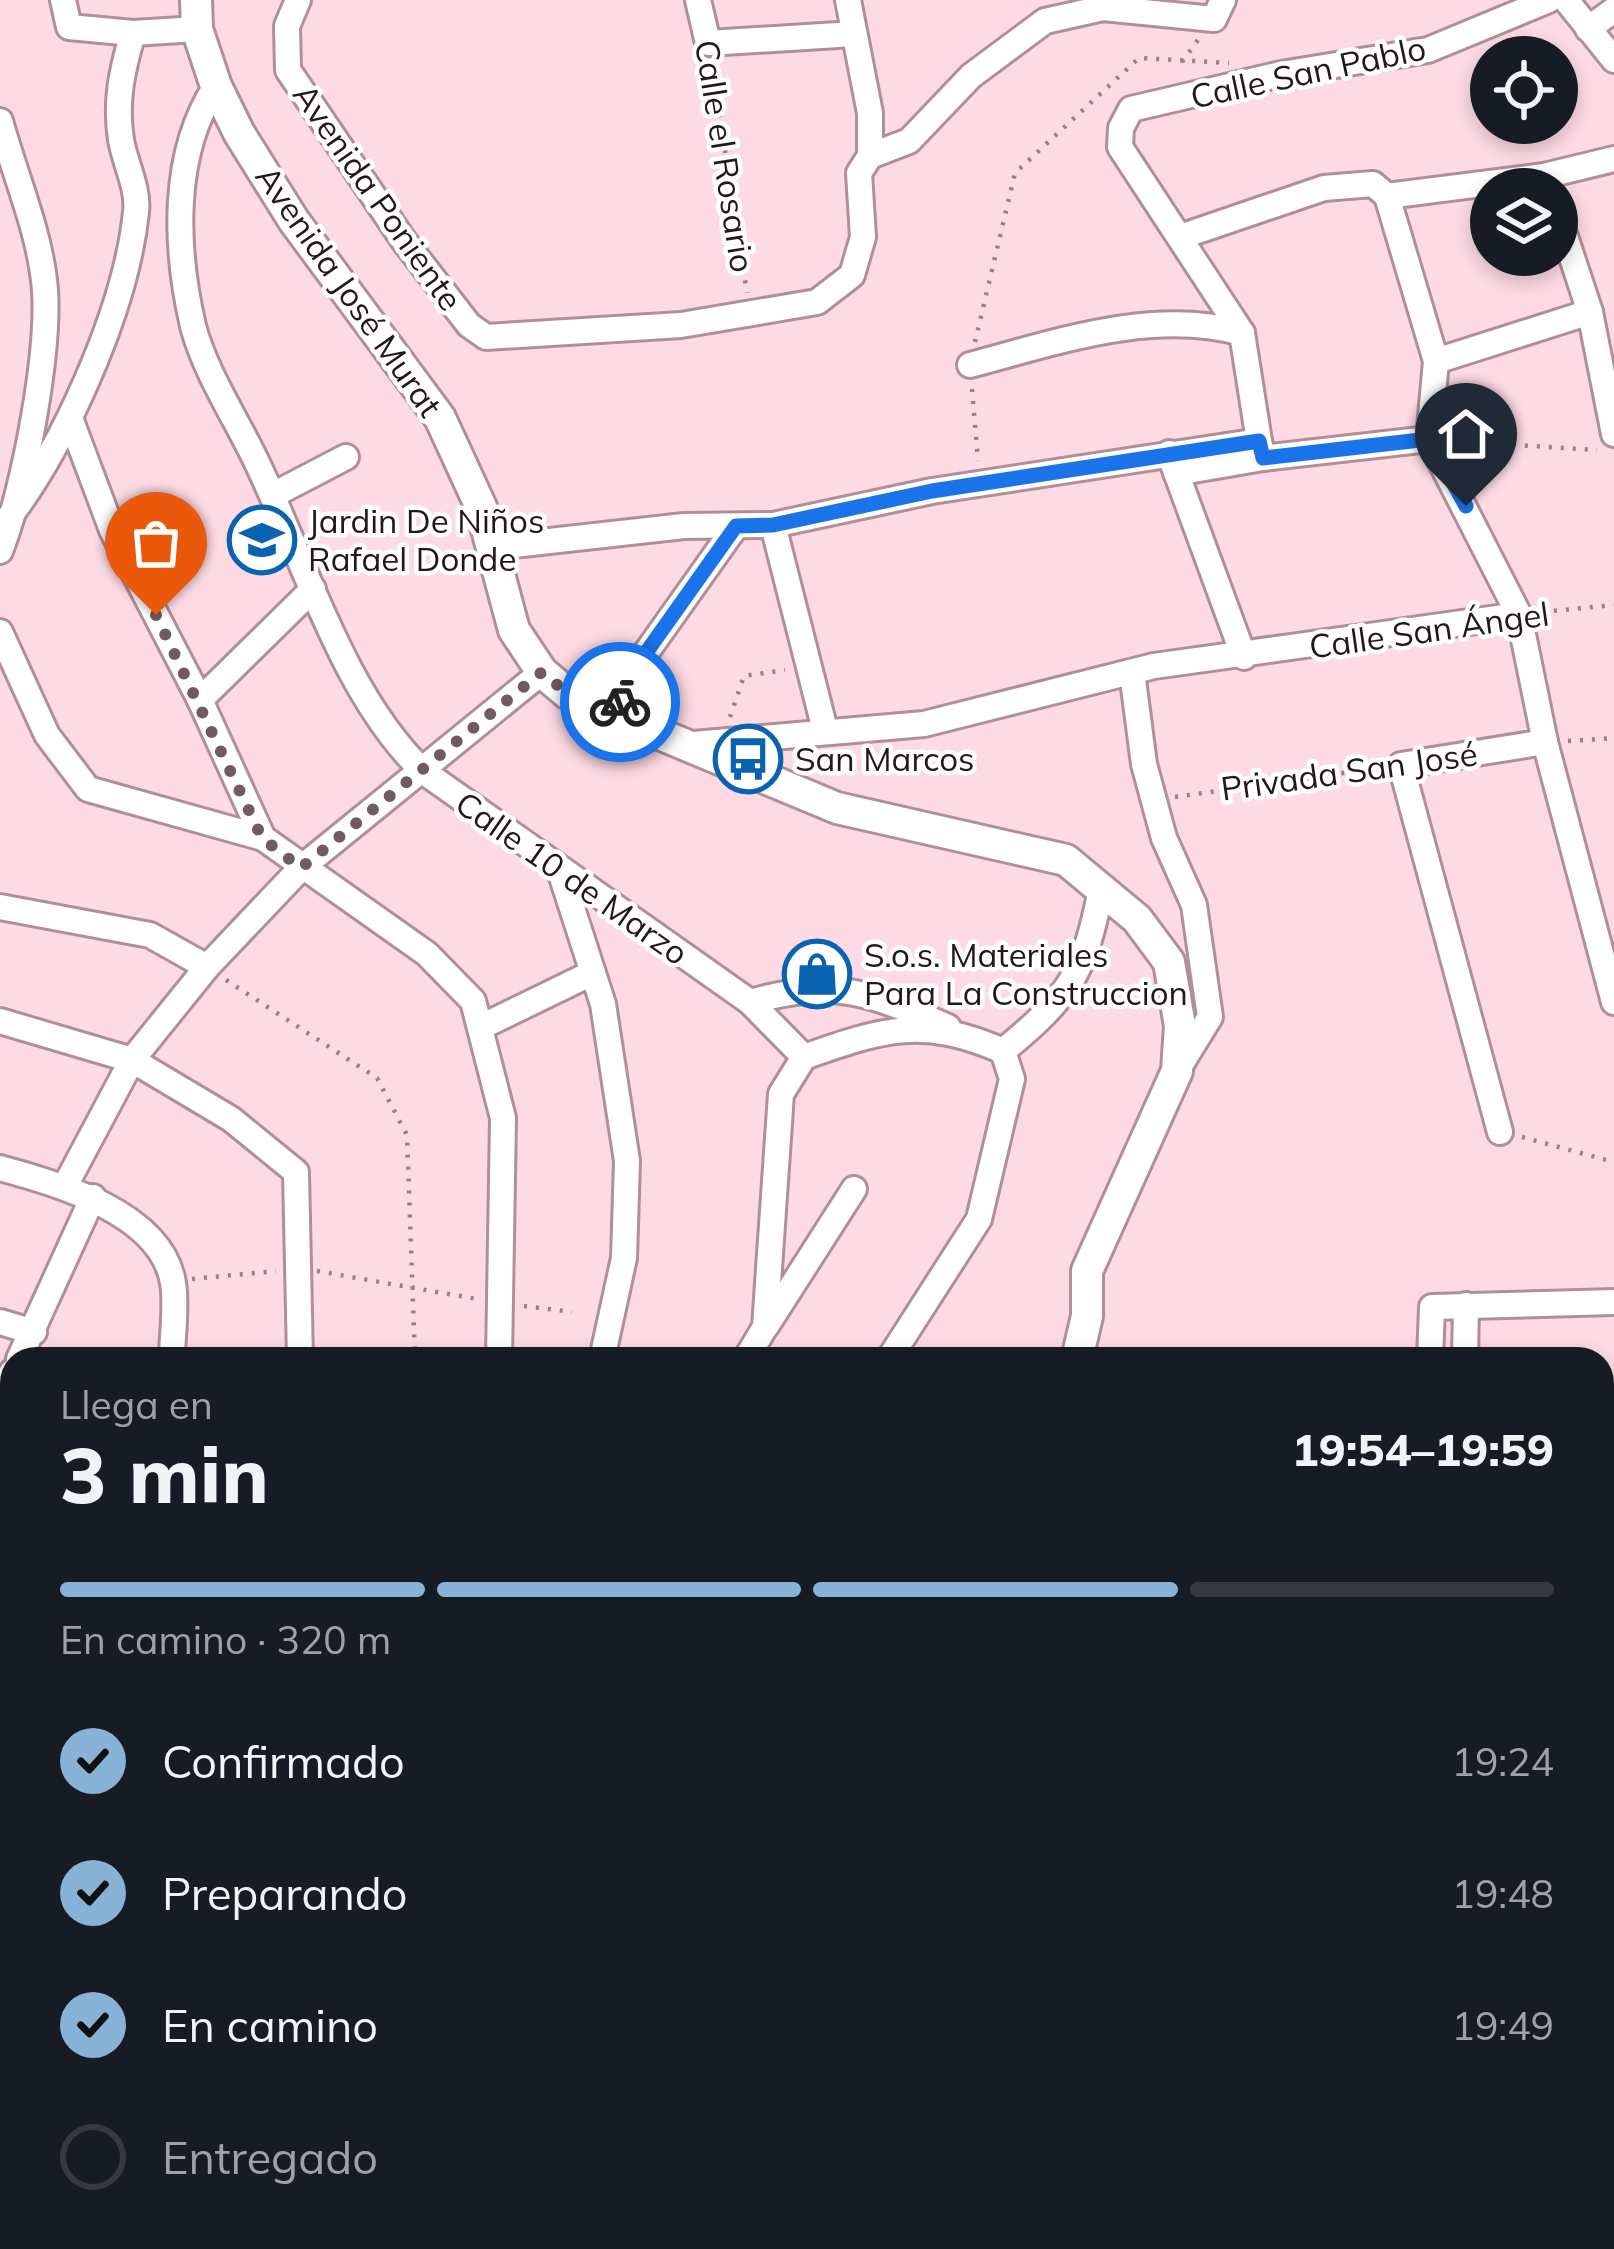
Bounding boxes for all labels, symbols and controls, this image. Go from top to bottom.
street label: Calle San Pablo [1187,27,1429,116]
map controls [1470,36,1578,276]
button: locate [1470,36,1578,144]
street label: Calle el Rosario [687,37,764,275]
street label: Avenida Poniente [285,75,472,318]
street label: Avenida José Murat [247,157,451,424]
button: layers [1470,168,1578,276]
pin [1415,383,1517,506]
icon: home [1433,401,1499,467]
pin [105,492,207,615]
place label: Jardin De Niños Rafael Donde [308,500,544,579]
school or university icon: Jardin De Niños Rafael Donde [227,505,297,575]
icon: bag [123,510,189,576]
street label: Calle San Ángel [1306,592,1551,667]
courier [560,642,680,762]
icon: bike [587,669,653,735]
bus stop icon: San Marcos [713,724,783,794]
street label: Privada San José [1218,732,1480,809]
place label: San Marcos [795,738,974,779]
street label: Calle 10 de Marzo [448,782,696,973]
place label: S.o.s. Materiales Para La Construccion [864,934,1188,1013]
shop icon: S.o.s. Materiales Para La Construccion [782,939,852,1009]
text: Llega en [60,1380,213,1429]
text: 19:54–19:59 [1292,1421,1554,1477]
text: 3 min [60,1425,269,1523]
text: En camino · 320 m [60,1615,391,1664]
icon: check [60,1728,126,1794]
text: Confirmado [162,1733,405,1789]
text: 19:24 [1452,1737,1554,1786]
icon: check [60,1860,126,1926]
text: Preparando [162,1865,408,1921]
text: 19:48 [1452,1869,1554,1918]
icon: check [60,1992,126,2058]
text: En camino [162,1997,378,2053]
text: 19:49 [1452,2001,1554,2050]
text: Entregado [162,2129,378,2185]

